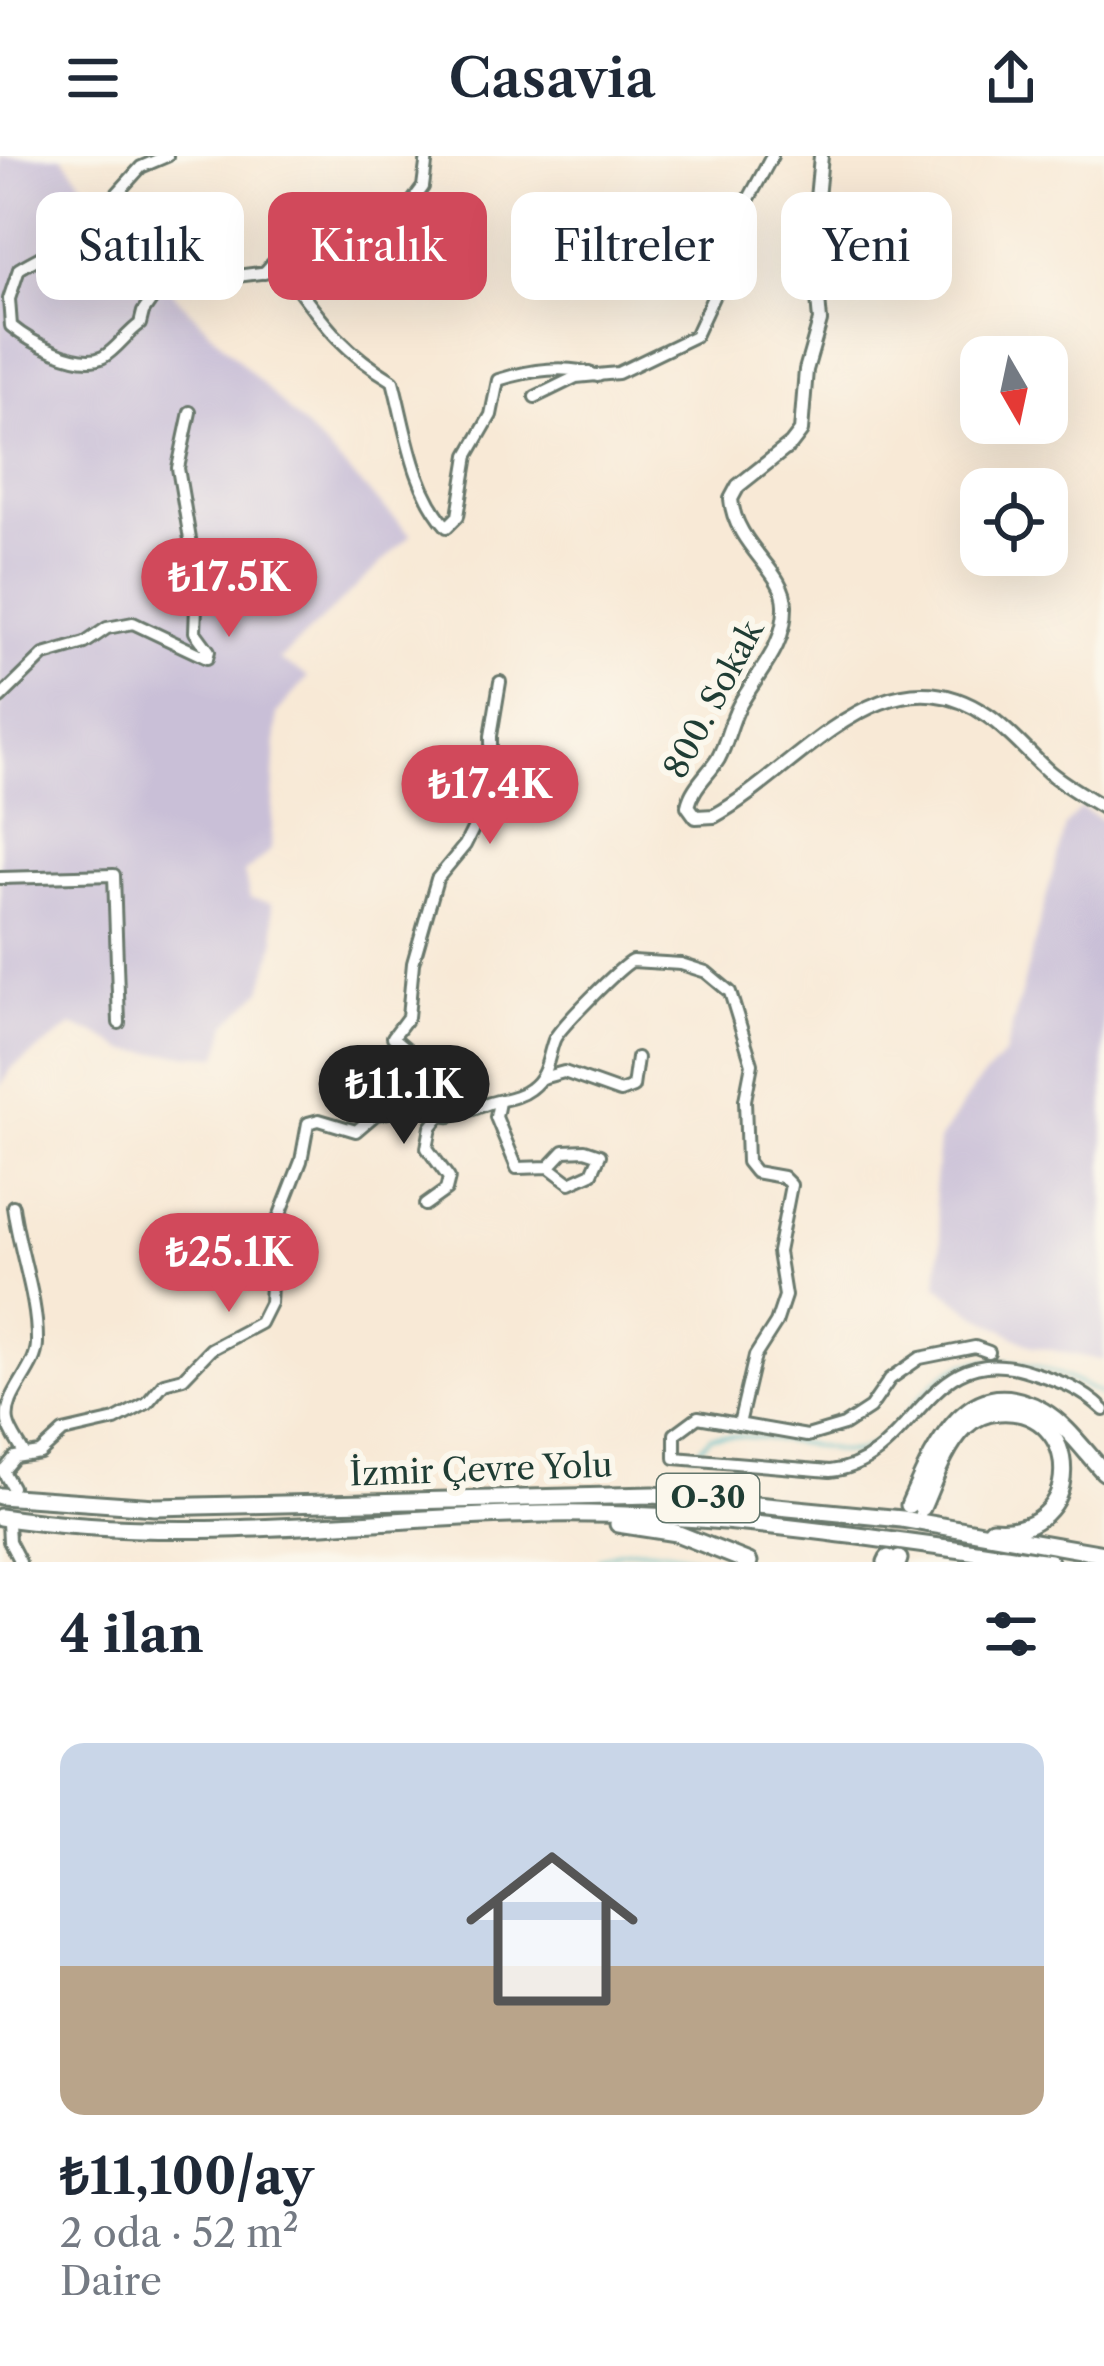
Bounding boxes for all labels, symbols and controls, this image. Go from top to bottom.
icon: menu [60,45,126,111]
text: Casavia [448,45,656,111]
icon: share [978,45,1044,111]
chip: Satılık [36,192,244,300]
chip: Kiralık [268,192,487,300]
chip: Filtreler [511,192,757,300]
chip: Yeni [781,192,952,300]
north arrow [960,336,1068,444]
map controls [960,336,1068,576]
button: locate [960,468,1068,576]
pin: ₺17.5K [131,538,327,640]
text: ₺17.5K [168,553,290,601]
street label: 800. Sokak [655,611,773,785]
pin: ₺17.4K [392,745,588,847]
text: ₺17.4K [428,760,552,808]
pin: ₺11.1K [306,1045,502,1147]
text: ₺11.1K [346,1060,462,1108]
pin: ₺25.1K [131,1213,327,1315]
text: ₺25.1K [166,1228,292,1276]
street label: İzmir Çevre Yolu [349,1444,613,1495]
road number: O-30 [657,1474,759,1522]
icon: filters [978,1601,1044,1667]
text: 4 ilan [60,1603,204,1665]
icon: home [444,1821,660,2037]
text: ₺11,100/ay [60,2145,314,2207]
text: 2 oda · 52 m² [60,2209,299,2257]
text: Daire [60,2257,162,2305]

